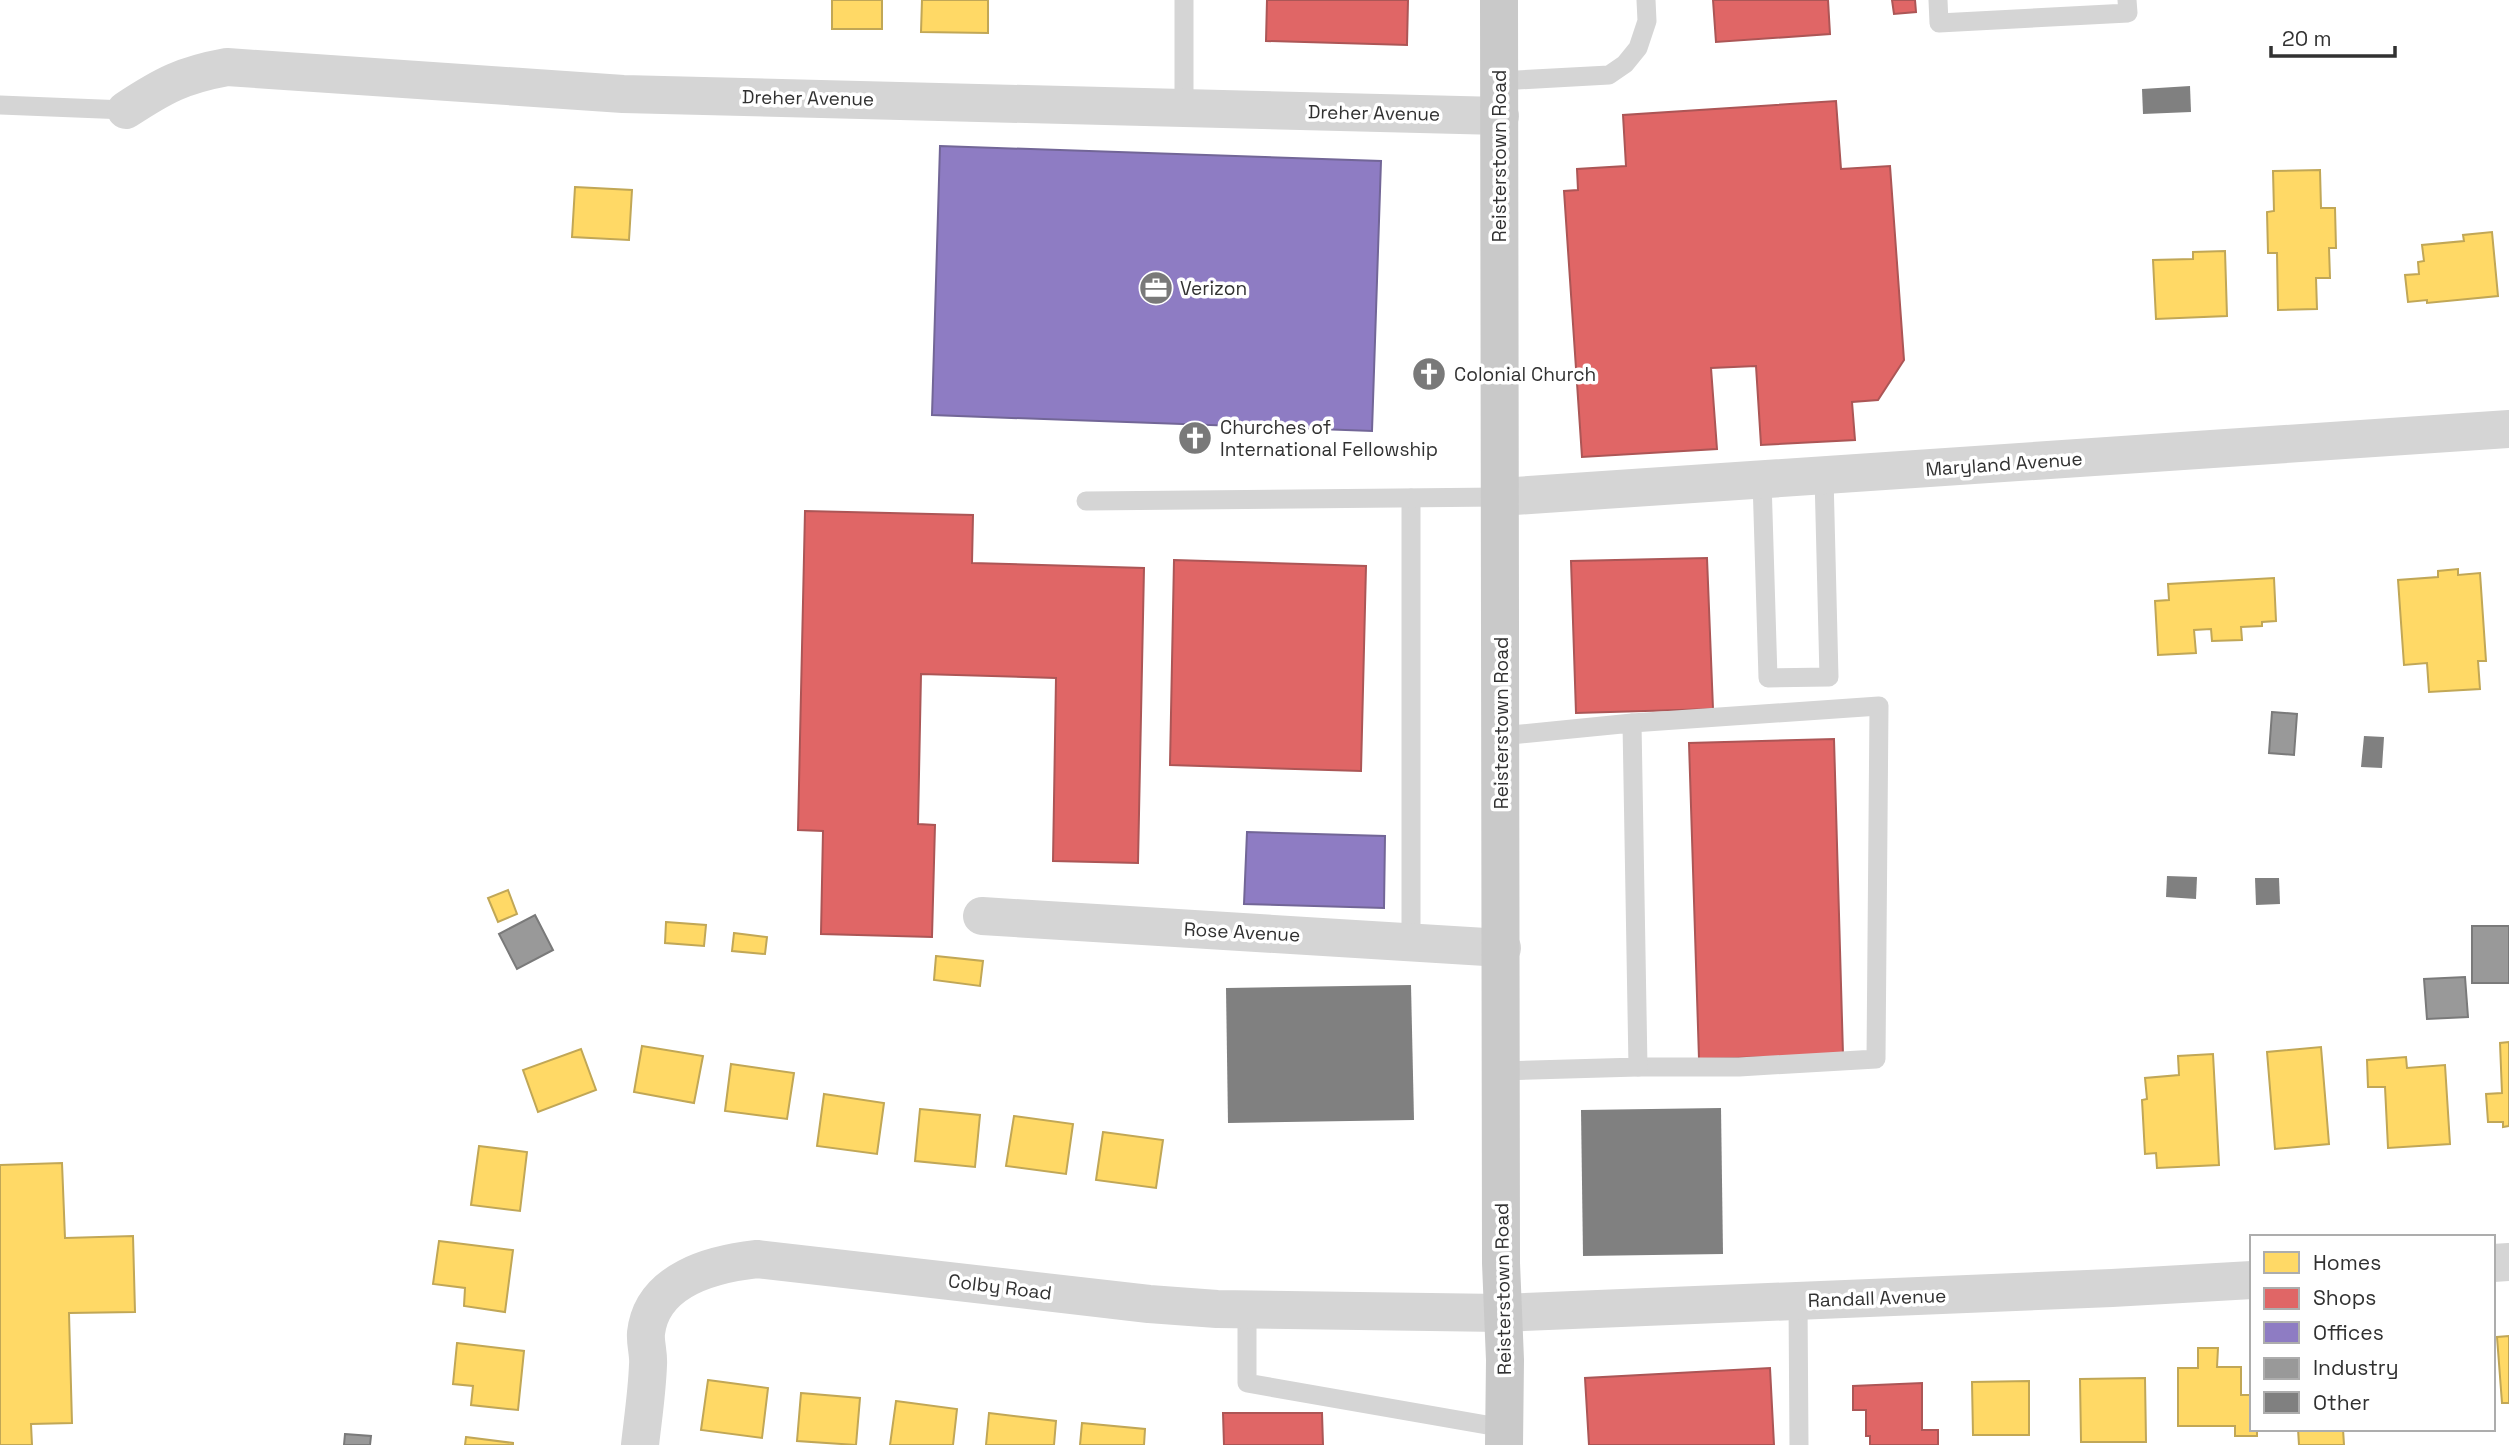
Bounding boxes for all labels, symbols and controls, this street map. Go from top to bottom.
scale bar [2271,14,2395,58]
text: 20 m [2282,25,2332,52]
street label: Reisterstown Road [1487,70,1512,242]
street label: Dreher Avenue [742,84,874,112]
street label: Dreher Avenue [1308,99,1440,127]
office icon: Verizon [1137,269,1175,307]
place label: Verizon [1180,276,1247,301]
church icon: Colonial Church [1410,355,1448,393]
place label: Colonial Church [1454,362,1596,387]
place label: Churches of International Fellowship [1220,415,1438,462]
church icon: Churches of International Fellowship [1176,419,1214,457]
street label: Maryland Avenue [1925,446,2083,482]
street label: Reisterstown Road [1489,637,1514,809]
street label: Rose Avenue [1183,916,1301,948]
street label: Reisterstown Road [1489,1203,1517,1375]
legend [2250,1235,2495,1431]
text: Homes [2313,1249,2381,1276]
street label: Colby Road [947,1268,1053,1306]
street label: Randall Avenue [1807,1283,1947,1313]
text: Shops [2313,1284,2376,1311]
text: Offices [2313,1319,2384,1346]
text: Industry [2313,1354,2399,1381]
text: Other [2313,1389,2370,1416]

